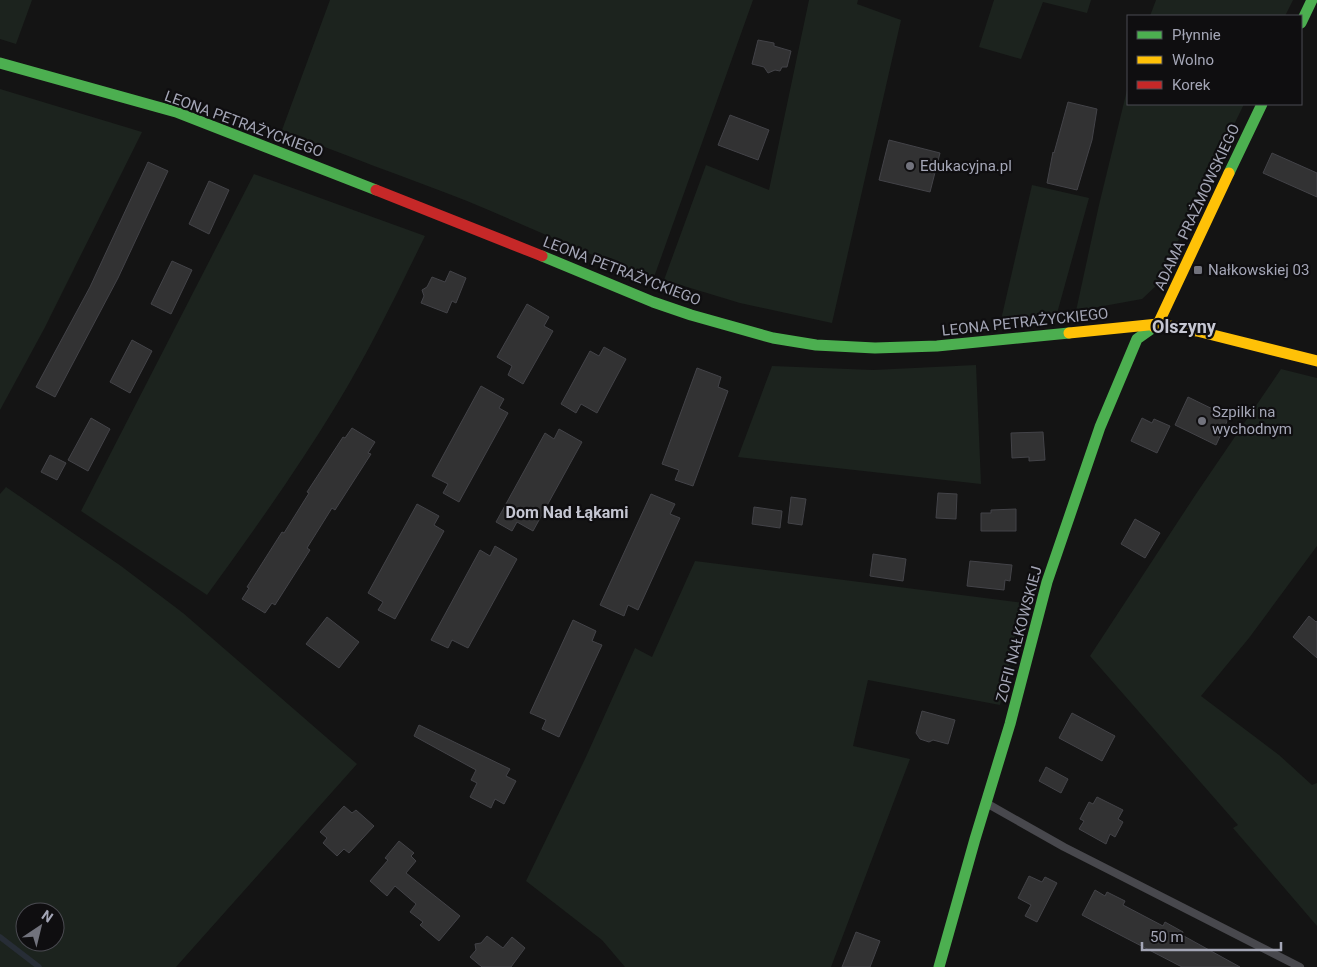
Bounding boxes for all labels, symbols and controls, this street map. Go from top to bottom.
legend [1127,15,1302,105]
text: Płynnie [1172,26,1221,44]
text: Wolno [1172,51,1214,69]
text: Korek [1172,76,1211,94]
street label: LEONA PETRAŻYCKIEGO [162,87,326,161]
street label: ADAMA PRAŻMOWSKIEGO [1150,121,1244,293]
place label: Edukacyjna.pl [920,157,1012,175]
marker: Edukacyjna.pl [904,160,916,172]
street label: LEONA PETRAŻYCKIEGO [541,233,703,309]
place label: Nałkowskiej 03 [1208,261,1309,279]
marker: Nałkowskiej 03 [1192,264,1204,276]
street label: LEONA PETRAŻYCKIEGO [941,304,1109,340]
district label: Olszyny [1152,316,1217,337]
place label: Szpilki na wychodnym [1212,403,1292,438]
marker: Szpilki na wychodnym [1196,415,1208,427]
district label: Dom Nad Łąkami [506,503,628,522]
street label: ZOFII NAŁKOWSKIEJ [992,564,1046,704]
north arrow [15,902,65,952]
text: N [39,907,56,926]
scale bar [1142,920,1281,952]
text: 50 m [1150,928,1184,946]

